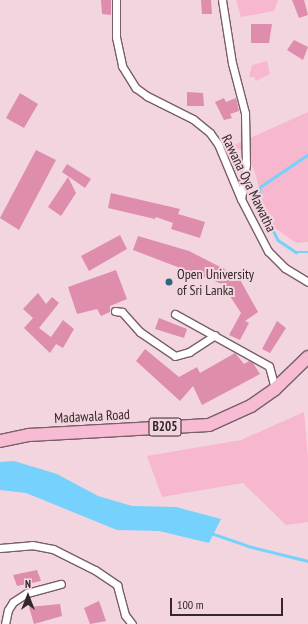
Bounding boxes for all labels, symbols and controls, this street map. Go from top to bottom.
street label: Rawana Oya Mawatha [218,132,280,234]
place label: Open University of Sri Lanka [177,266,254,298]
marker: Open University of Sri Lanka [164,277,174,287]
street label: Madawala Road [54,406,130,426]
road number: B205 [148,416,182,438]
north arrow [8,576,48,616]
text: N [25,577,31,591]
scale bar [172,590,285,616]
text: 100 m [177,597,204,612]

